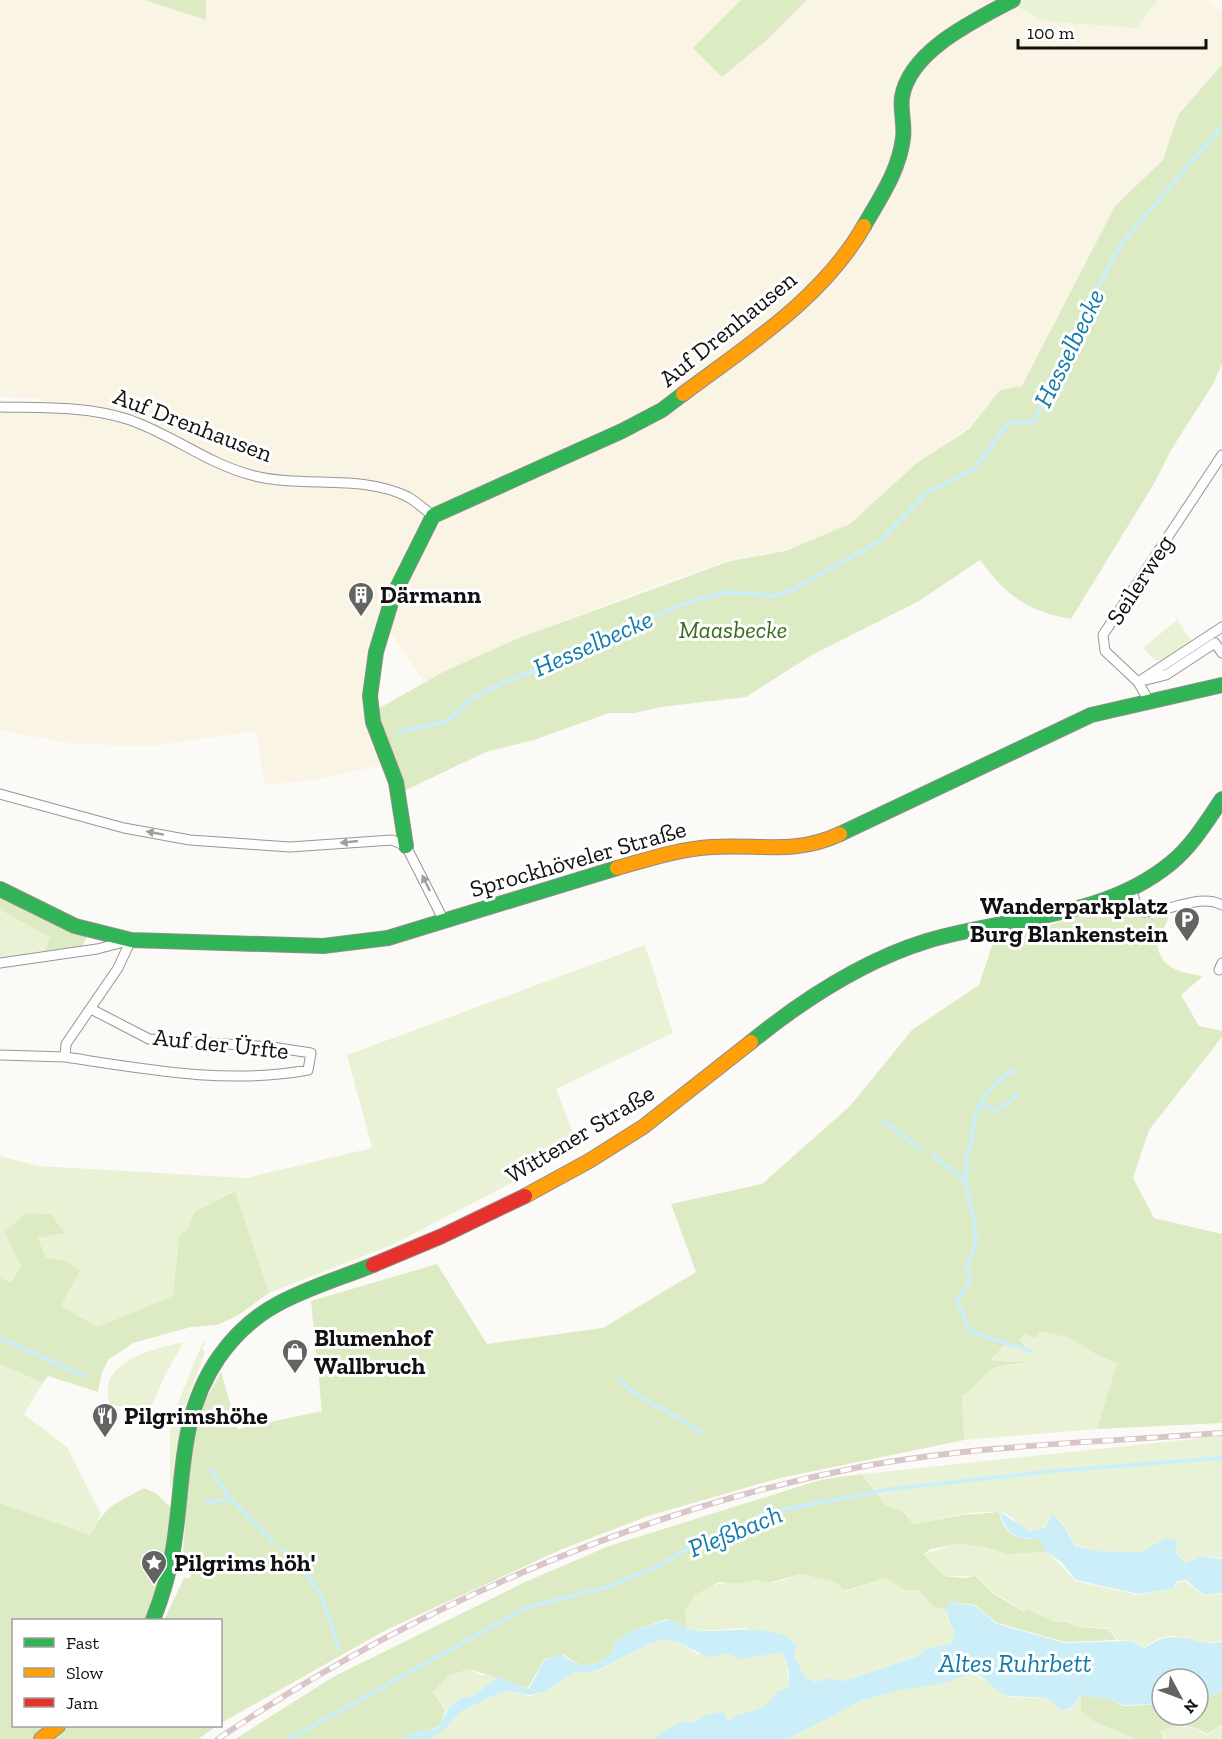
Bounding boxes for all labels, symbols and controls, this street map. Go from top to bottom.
scale bar [1018,12,1206,50]
text: 100 m [1027,22,1075,44]
street label: Auf Drenhausen [653,264,802,393]
water label: Hesselbecke [1027,284,1111,412]
street label: Auf Drenhausen [110,381,277,468]
street label: Seilerweg [1100,529,1179,630]
building icon: Därmann [346,580,376,618]
place label: Därmann [380,580,481,609]
water label: Hesselbecke [528,602,658,684]
park label: Maasbecke [679,615,787,644]
street label: Sprockhöveler Straße [466,814,689,903]
one-way arrow [145,829,164,838]
one-way arrow [339,838,358,847]
one-way arrow [421,874,430,891]
place label: Wanderparkplatz Burg Blankenstein [970,891,1168,948]
parking icon: Wanderparkplatz Burg Blankenstein [1172,905,1202,943]
street label: Auf der Ürfte [152,1022,290,1065]
street label: Wittener Straße [500,1078,659,1189]
place label: Blumenhof Wallbruch [314,1323,434,1380]
shop icon: Blumenhof Wallbruch [280,1337,310,1375]
restaurant icon: Pilgrimshöhe [90,1401,120,1439]
place label: Pilgrimshöhe [124,1401,268,1430]
water label: Pleßbach [683,1498,787,1564]
place icon: Pilgrims höh' [139,1548,169,1586]
place label: Pilgrims höh' [174,1548,315,1577]
legend [12,1619,222,1727]
text: Fast [66,1632,99,1654]
water label: Altes Ruhrbett [937,1647,1092,1679]
text: Slow [66,1662,103,1684]
north arrow [1150,1667,1210,1727]
text: Jam [66,1692,98,1714]
text: N [1180,1696,1202,1717]

